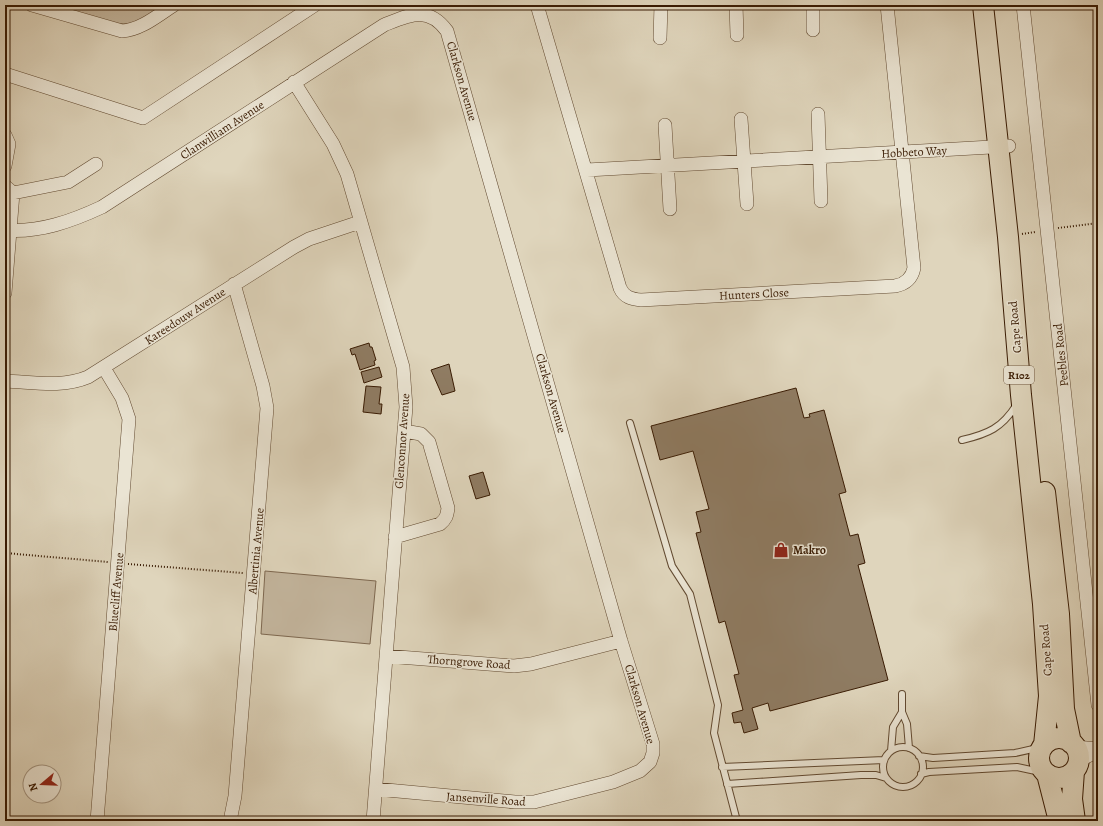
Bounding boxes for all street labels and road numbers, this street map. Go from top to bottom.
street label: Clarkson Avenue [443,39,481,123]
street label: Clanwilliam Avenue [177,97,267,163]
street label: Hobbeto Way [881,142,948,162]
street label: Kareedouw Avenue [141,284,229,348]
street label: Hunters Close [719,284,789,304]
street label: Cape Road [1005,300,1025,354]
street label: Peebles Road [1050,322,1072,387]
street label: Clarkson Avenue [532,351,570,435]
road number: R102 [1004,366,1034,384]
street label: Glenconnor Avenue [391,393,413,489]
street label: Albertinia Avenue [244,507,268,596]
street label: Bluecliff Avenue [105,552,127,632]
street label: Cape Road [1036,623,1056,677]
street label: Thorngrove Road [427,651,512,673]
street label: Clarkson Avenue [621,662,659,746]
street label: Jansenville Road [446,788,527,810]

